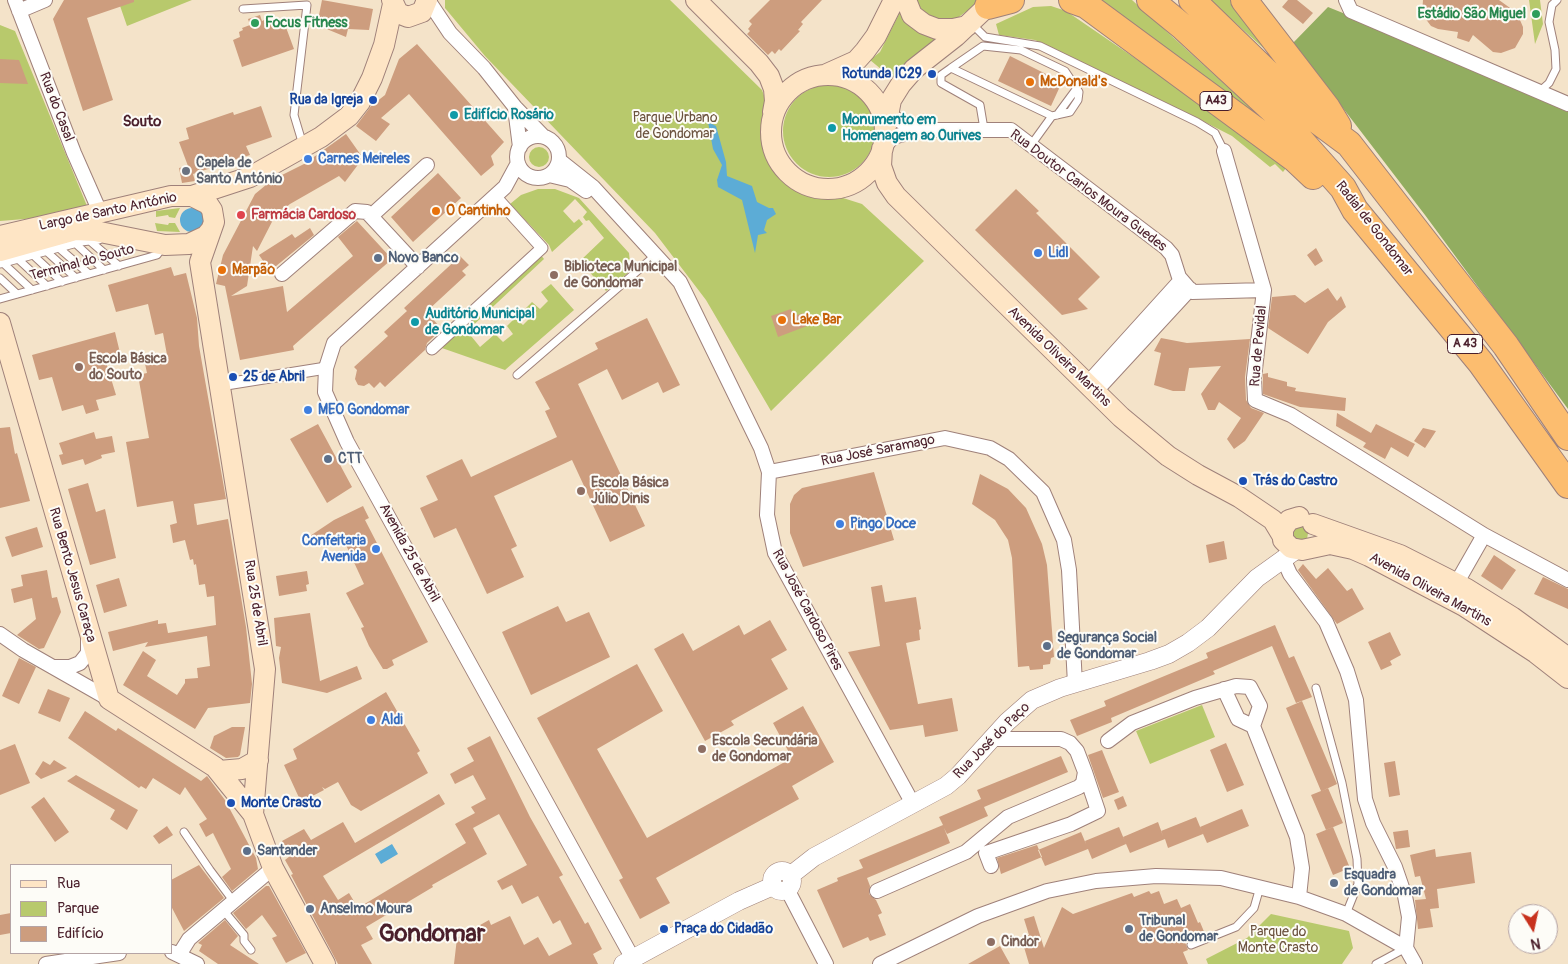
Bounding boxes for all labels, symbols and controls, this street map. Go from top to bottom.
place label: Estádio São Miguel [1418,6,1526,22]
marker: Estádio São Miguel [1530,8,1542,20]
place label: Focus Fitness [265,15,348,31]
marker: Focus Fitness [249,17,261,29]
place label: Rotunda IC29 [842,66,922,82]
marker: Rotunda IC29 [926,68,938,80]
street label: Rua do Casal [35,70,77,144]
place label: McDonald's [1040,74,1107,90]
marker: McDonald's [1024,76,1036,88]
place label: Rua da Igreja [290,92,363,108]
road number: A43 [1200,92,1232,110]
marker: Rua da Igreja [367,94,379,106]
place label: Edifício Rosário [464,107,554,123]
marker: Edifício Rosário [448,109,460,121]
park label: Parque Urbano de Gondomar [632,110,718,142]
place label: Monumento em Homenagem ao Ourives [842,112,981,144]
district label: Souto [123,113,161,131]
marker: Monumento em Homenagem ao Ourives [826,122,838,134]
street label: Rua Doutor Carlos Moura Guedes [1006,126,1170,256]
place label: Carnes Meireles [318,151,410,167]
marker: Carnes Meireles [302,153,314,165]
place label: Capela de Santo António [196,155,282,188]
marker: Capela de Santo António [180,165,192,177]
street label: Radial de Gondomar [1332,178,1416,280]
street label: Largo de Santo António [38,189,178,235]
place label: O Cantinho [446,203,510,219]
marker: O Cantinho [430,205,442,217]
place label: Farmácia Cardoso [251,207,356,223]
marker: Farmácia Cardoso [235,209,247,221]
street label: Terminal do Souto [28,241,136,285]
place label: Lidl [1048,245,1069,261]
marker: Lidl [1032,247,1044,259]
place label: Novo Banco [388,250,458,266]
marker: Novo Banco [372,252,384,264]
place label: Biblioteca Municipal de Gondomar [564,259,677,292]
place label: Marpão [232,262,275,278]
marker: Marpão [216,264,228,276]
marker: Biblioteca Municipal de Gondomar [548,269,560,281]
street label: Avenida Oliveira Martins [1004,303,1114,411]
street label: Rua de Pevidal [1247,305,1271,387]
place label: Auditório Municipal de Gondomar [425,306,535,338]
place label: Lake Bar [792,312,842,328]
marker: Lake Bar [776,314,788,326]
marker: Auditório Municipal de Gondomar [409,316,421,328]
road number: A 43 [1448,334,1482,354]
place label: Escola Básica do Souto [89,351,167,384]
marker: Escola Básica do Souto [73,361,85,373]
place label: 25 de Abril [243,369,305,385]
marker: 25 de Abril [227,371,239,383]
place label: MEO Gondomar [318,402,409,418]
marker: MEO Gondomar [302,404,314,416]
street label: Rua José Saramago [820,432,936,470]
place label: CTT [338,451,362,467]
marker: CTT [322,453,334,465]
place label: Trás do Castro [1253,473,1338,489]
place label: Escola Básica Júlio Dinis [591,475,669,508]
marker: Trás do Castro [1237,475,1249,487]
marker: Escola Básica Júlio Dinis [575,485,587,497]
street label: Avenida 25 de Abril [375,501,443,605]
street label: Rua Bento Jesus Caraça [45,506,99,644]
place label: Pingo Doce [850,516,916,532]
marker: Pingo Doce [834,518,846,530]
place label: Confeitaria Avenida [302,533,366,566]
marker: Confeitaria Avenida [370,543,382,555]
street label: Rua José Cardoso Pires [768,547,846,673]
street label: Avenida Oliveira Martins [1366,549,1494,631]
street label: Rua 25 de Abril [240,559,270,647]
place label: Segurança Social de Gondomar [1057,630,1157,662]
marker: Segurança Social de Gondomar [1041,640,1053,652]
street label: Rua José do Paço [950,699,1034,783]
place label: Aldi [381,712,403,728]
marker: Aldi [365,714,377,726]
place label: Escola Secundária de Gondomar [712,733,818,766]
marker: Escola Secundária de Gondomar [696,743,708,755]
place label: Monte Crasto [241,795,321,811]
marker: Monte Crasto [225,797,237,809]
place label: Santander [257,843,318,859]
marker: Santander [241,845,253,857]
legend [10,864,172,954]
place label: Esquadra de Gondomar [1344,867,1423,900]
text: Rua [57,874,80,893]
marker: Esquadra de Gondomar [1328,877,1340,889]
text: Parque [57,899,99,918]
place label: Anselmo Moura [320,901,412,917]
marker: Anselmo Moura [304,903,316,915]
north arrow [1508,904,1558,954]
place label: Tribunal de Gondomar [1139,913,1218,946]
district label: Gondomar [379,921,485,949]
place label: Praça do Cidadão [674,921,773,937]
marker: Praça do Cidadão [658,923,670,935]
marker: Tribunal de Gondomar [1123,923,1135,935]
text: Edifício [57,924,103,943]
park label: Parque do Monte Crasto [1238,924,1318,956]
place label: Cindor [1001,934,1039,950]
text: N [1529,934,1542,952]
marker: Cindor [985,936,997,948]

